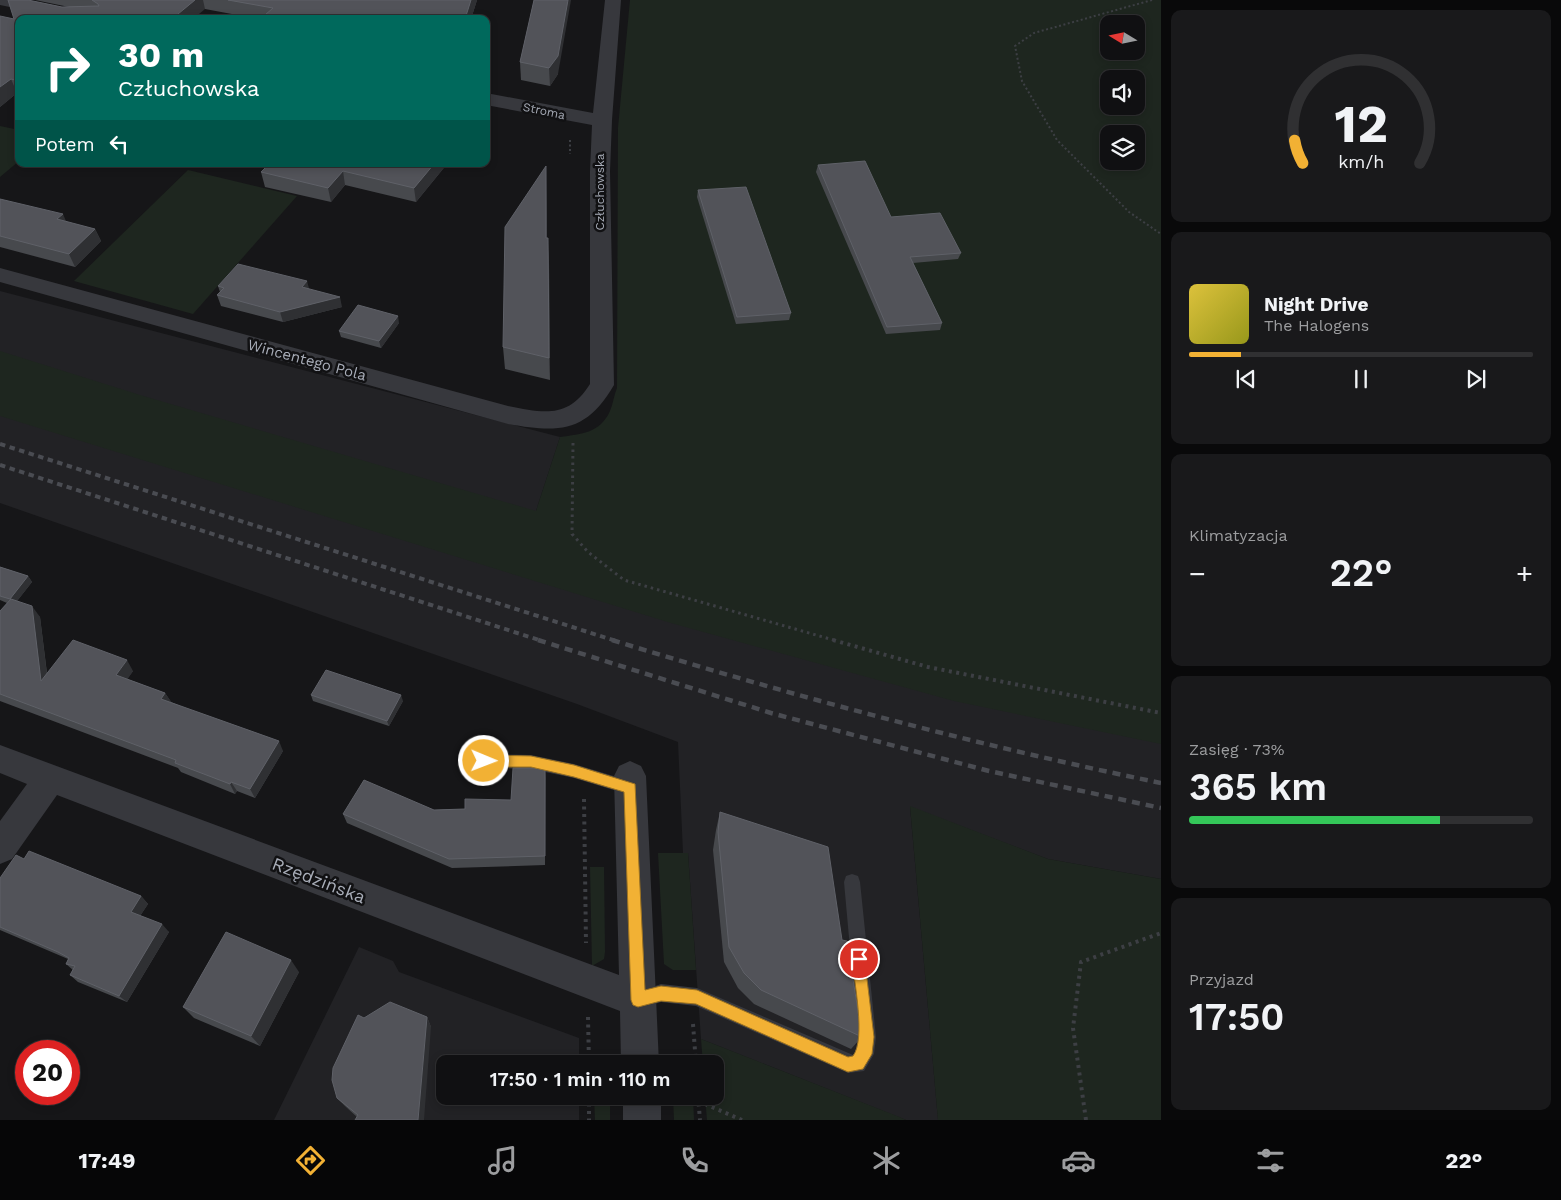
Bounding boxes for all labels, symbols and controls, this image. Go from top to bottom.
north arrow [1100,15,1145,60]
map controls [1100,15,1145,170]
text: 30 m [118,34,204,76]
icon: right [35,35,100,100]
button: sound [1100,70,1145,115]
text: Człuchowska [118,76,259,101]
text: 12 [1334,94,1388,155]
street label: Stroma [522,100,567,122]
button: layers [1100,125,1145,170]
icon: left [105,130,133,158]
text: Potem [35,133,95,156]
text: km/h [1338,151,1384,172]
street label: Człuchowska [593,153,607,231]
text: Night Drive [1264,293,1369,316]
text: The Halogens [1264,316,1369,335]
street label: Wincentego Pola [246,336,369,385]
icon: previous [1232,365,1260,393]
icon: pause [1347,365,1375,393]
icon: next [1462,365,1490,393]
text: Klimatyzacja [1189,526,1287,545]
text: 22° [1329,551,1393,595]
text: − [1189,557,1206,590]
text: + [1516,557,1533,590]
position arrow [457,734,509,786]
text: Zasięg · 73% [1189,740,1284,759]
text: 365 km [1189,765,1327,809]
street label: Rzędzińska [269,853,369,907]
pin [838,938,880,980]
icon: arrive [845,945,873,973]
text: Przyjazd [1189,970,1254,989]
text: 17:50 [1189,995,1285,1039]
speed limit sign: 20 [15,1040,80,1105]
text: 17:50 · 1 min · 110 m [490,1068,670,1091]
icon: directions [293,1143,328,1178]
icon: music [485,1143,520,1178]
icon: phone [677,1143,712,1178]
icon: climate [869,1143,904,1178]
icon: car [1061,1143,1096,1178]
icon: filters [1253,1143,1288,1178]
text: 17:49 [79,1148,135,1173]
text: 22° [1445,1148,1482,1173]

